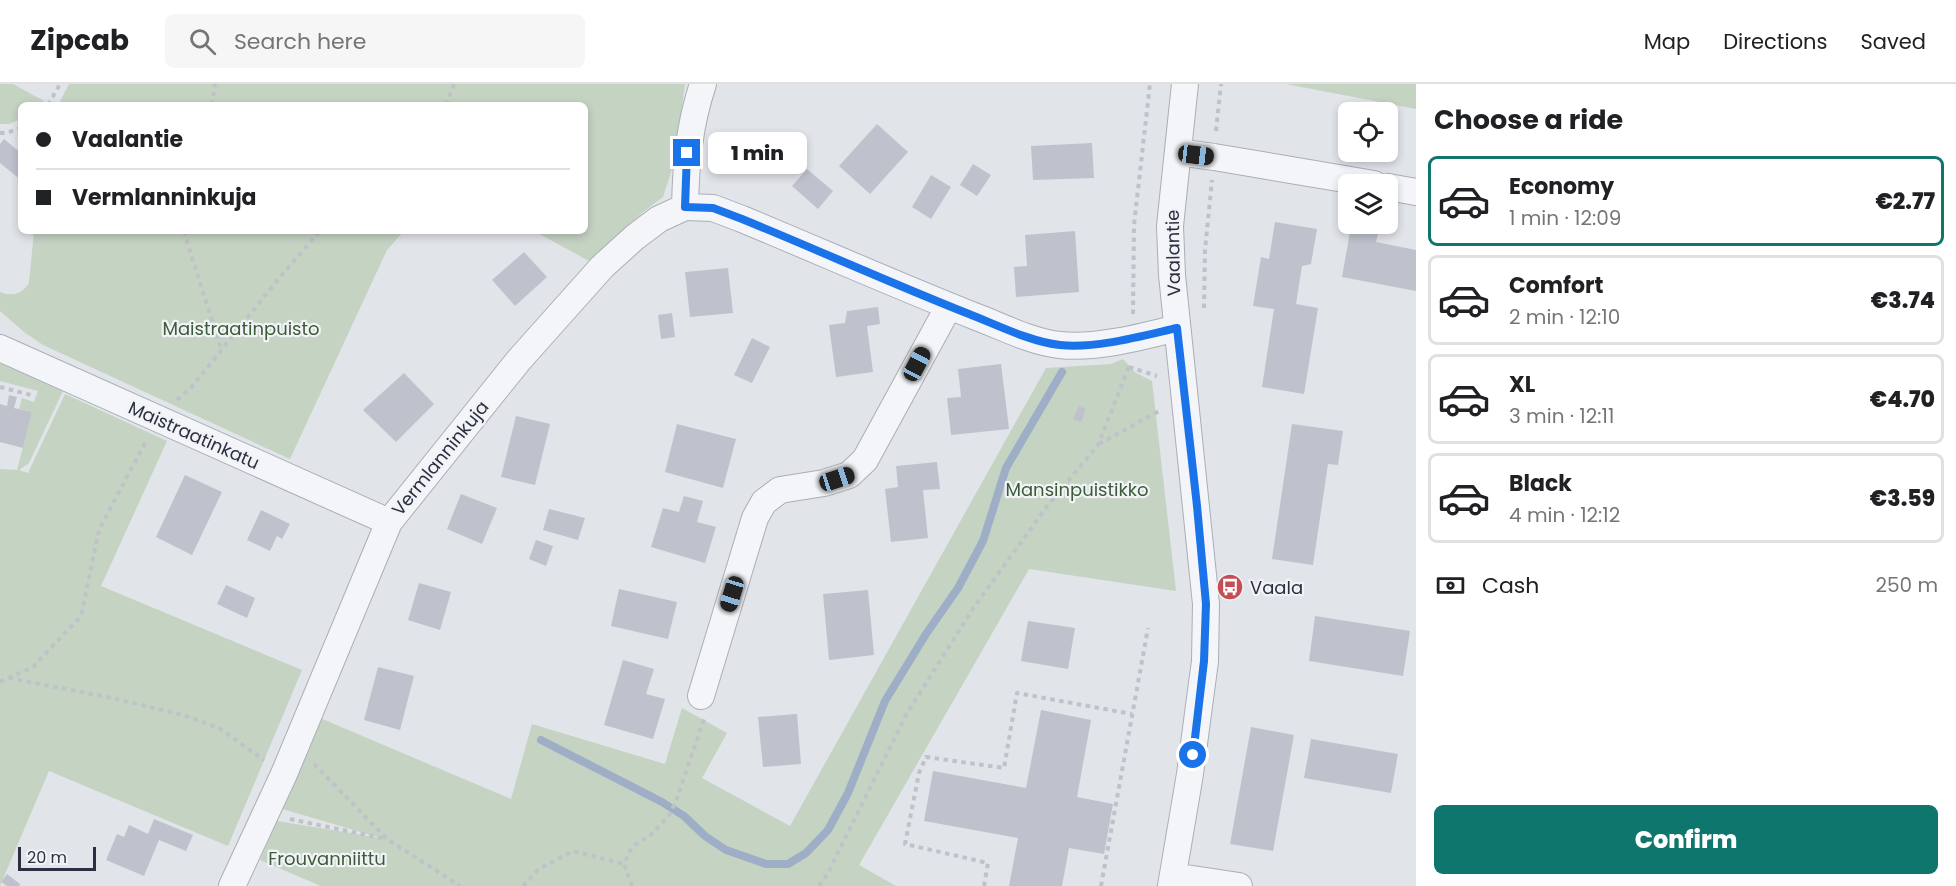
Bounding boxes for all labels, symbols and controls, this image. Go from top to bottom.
search box [165,14,585,68]
text: Zipcab [30,21,129,60]
icon: search [186,25,219,58]
text: Search here [234,26,366,57]
text: Map [1644,27,1690,56]
text: Directions [1723,27,1827,56]
text: Saved [1860,27,1926,56]
text: Choose a ride [1434,101,1623,138]
map controls [1338,102,1398,234]
button: locate [1338,102,1398,162]
text: Vaalantie [72,124,183,155]
callout: 1 min [708,132,807,174]
route end [673,139,700,166]
text: 1 min [731,139,784,167]
car [1177,144,1215,166]
text: Economy [1509,171,1614,202]
button: layers [1338,174,1398,234]
icon: car [1437,174,1491,228]
text: Vermlanninkuja [72,182,257,213]
text: €2.77 [1875,186,1935,217]
text: 1 min · 12:09 [1509,204,1621,232]
street label: Vaalantie [1160,209,1186,297]
text: Comfort [1509,270,1603,301]
icon: car [1437,273,1491,327]
text: €3.74 [1871,285,1935,316]
text: 2 min · 12:10 [1509,303,1620,331]
park label: Maistraatinpuisto [162,316,320,341]
car [901,344,933,384]
text: XL [1509,369,1535,400]
icon: car [1437,372,1491,426]
text: €4.70 [1870,384,1935,415]
street label: Maistraatinkatu [124,395,264,475]
street label: Vermlanninkuja [386,395,494,521]
text: 3 min · 12:11 [1509,402,1614,430]
car [817,465,857,493]
text: Black [1509,468,1572,499]
icon: car [1437,471,1491,525]
park label: Mansinpuistikko [1005,477,1149,502]
text: €3.59 [1870,483,1935,514]
text: 4 min · 12:12 [1509,501,1620,529]
icon: cash [1434,569,1467,602]
text: Cash [1482,570,1539,601]
text: 250 m [1875,571,1938,599]
bus stop icon: Vaala [1215,572,1245,602]
car [718,574,746,614]
place label: Vaala [1250,575,1303,600]
route start [1179,741,1206,768]
button: Confirm [1434,805,1938,874]
scale bar [18,844,96,872]
text: 20 m [27,846,67,869]
park label: Frouvanniittu [268,846,386,871]

